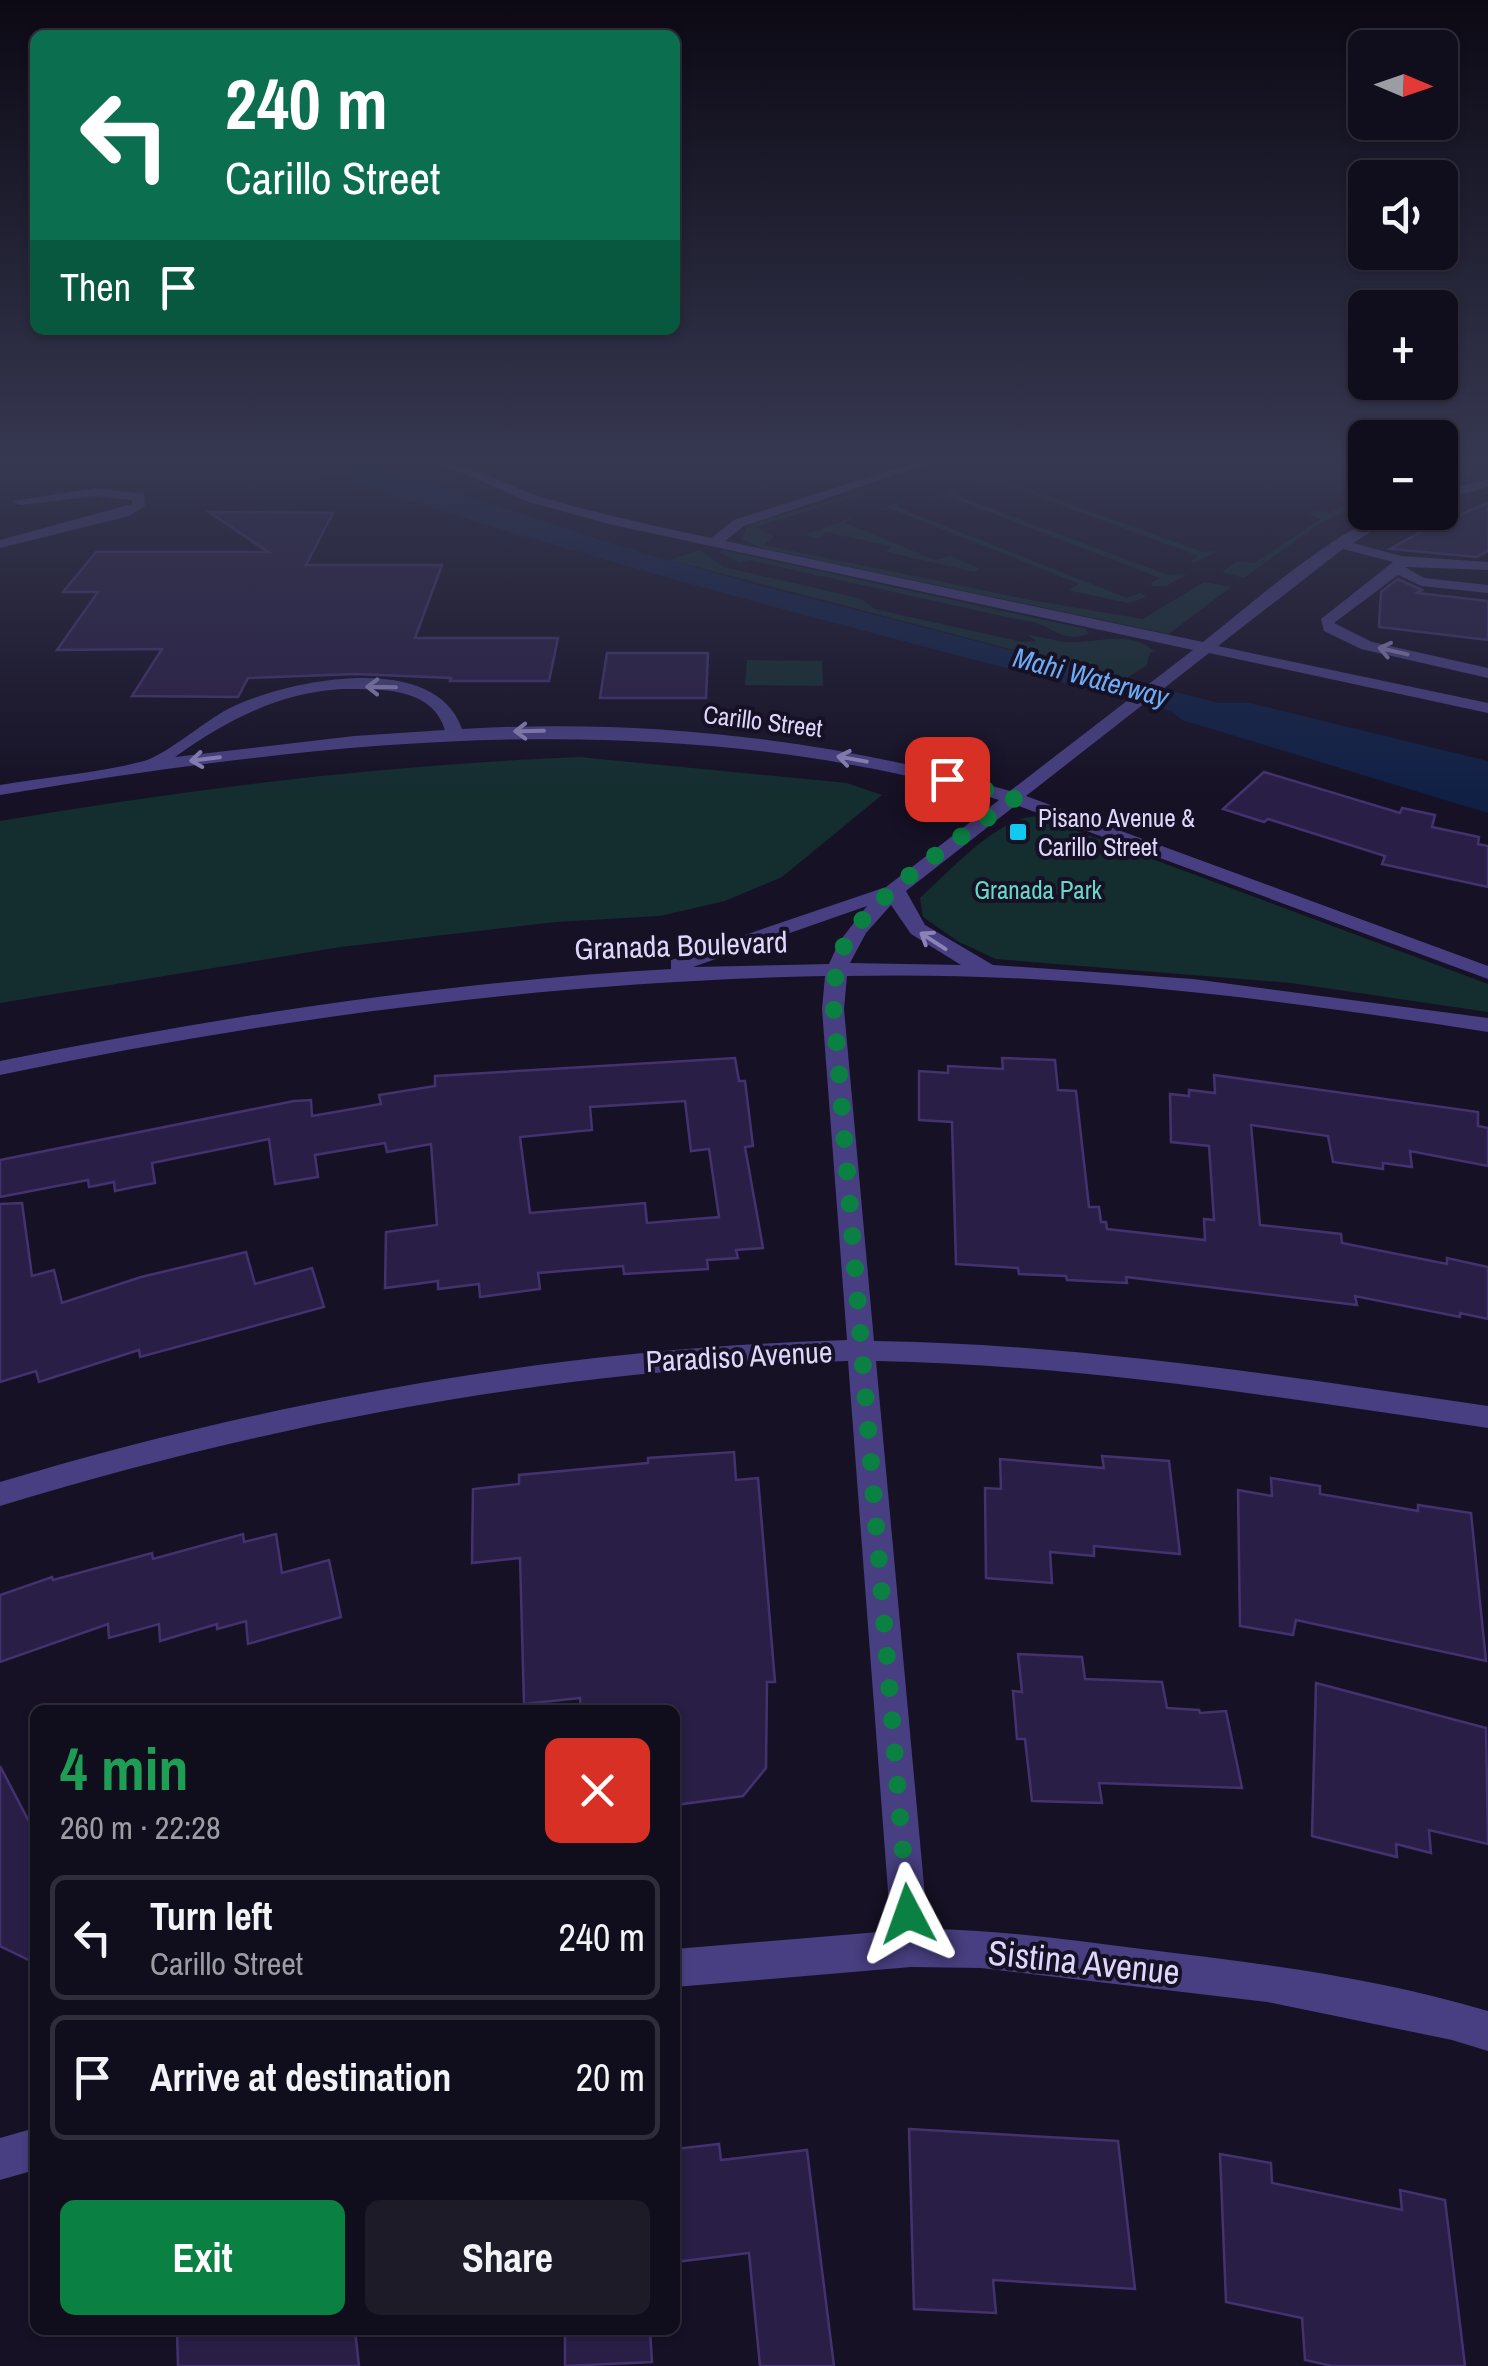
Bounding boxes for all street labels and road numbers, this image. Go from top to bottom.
street label: Carillo Street [702,697,825,745]
street label: Granada Boulevard [574,921,788,969]
street label: Paradiso Avenue [645,1331,833,1381]
street label: Sistina Avenue [986,1929,1182,1995]

